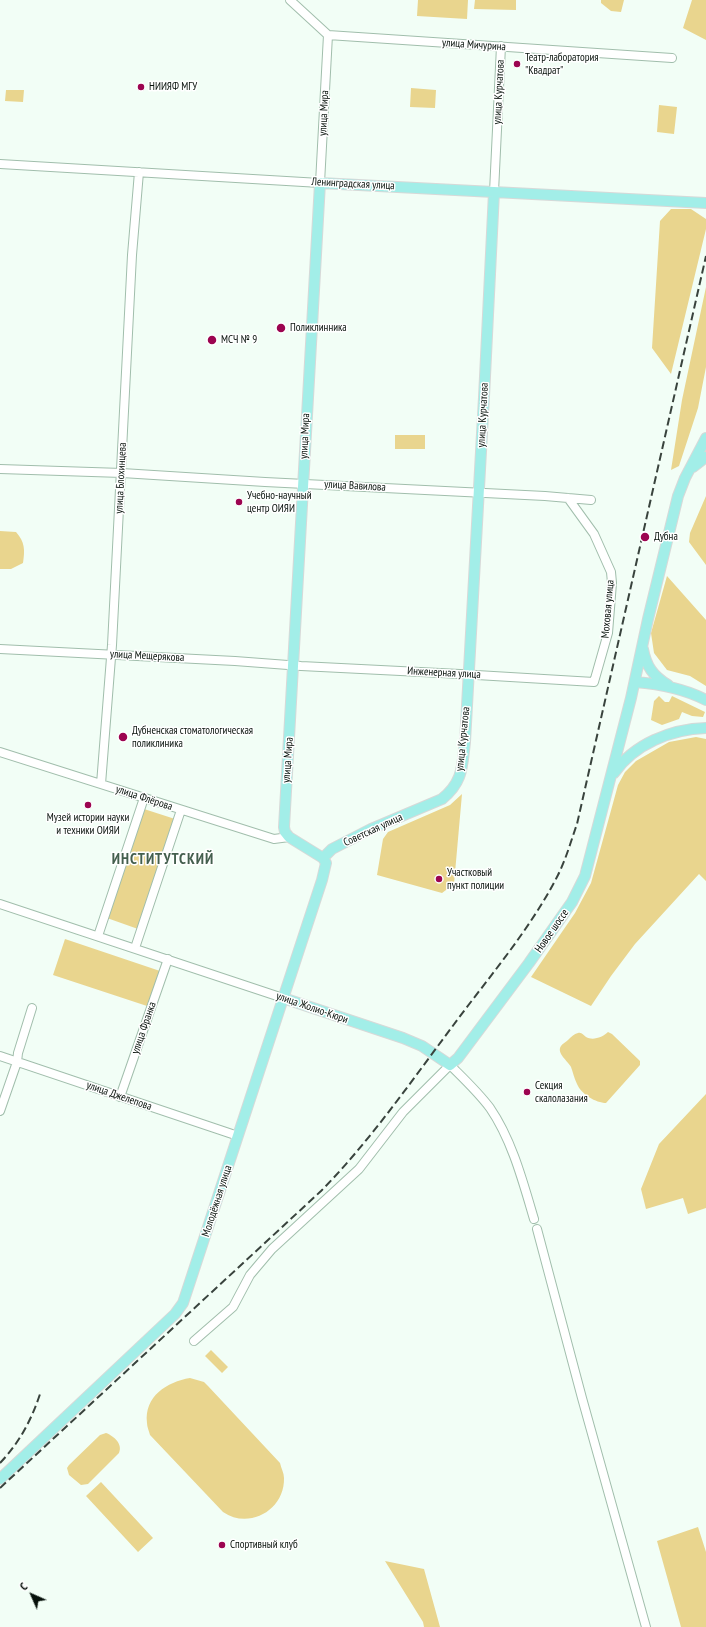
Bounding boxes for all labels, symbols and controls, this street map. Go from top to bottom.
street label: улица Мичурина [442,36,506,54]
place label: Театр-лаборатория "Квадрат" [525,51,599,77]
street label: улица Курчатова [491,59,507,125]
marker: Театр-лаборатория "Квадрат" [512,59,522,69]
place label: НИИЯФ МГУ [149,80,197,94]
marker: НИИЯФ МГУ [136,82,146,92]
street label: улица Мира [316,90,332,136]
street label: Ленинградская улица [311,175,395,193]
place label: Поликлинника [290,321,347,335]
marker: Поликлинника [275,322,287,334]
place label: МСЧ № 9 [221,333,257,347]
marker: МСЧ № 9 [206,334,218,346]
street label: улица Курчатова [475,382,491,448]
street label: улица Мира [297,413,313,459]
street label: улица Блохинцева [113,442,129,514]
street label: улица Вавилова [324,478,386,494]
place label: Учебно-научный центр ОИЯИ [247,489,311,515]
marker: Учебно-научный центр ОИЯИ [234,497,244,507]
place label: Дубна [654,530,678,544]
marker: Дубна [639,531,651,543]
street label: Моховая улица [599,579,617,639]
street label: улица Мещерякова [109,647,185,665]
street label: Инженерная улица [407,664,481,682]
street label: улица Курчатова [453,706,473,772]
place label: Дубненская стоматологическая поликлиника [132,724,253,750]
marker: Дубненская стоматологическая поликлиника [117,731,129,743]
street label: улица Мира [280,737,296,783]
street label: улица Флёрова [114,783,174,813]
marker: Музей истории науки и техники ОИЯИ [83,800,93,810]
place label: Музей истории науки и техники ОИЯИ [47,811,129,837]
street label: Советская улица [341,811,405,849]
district label: ИНСТИТУТСКИЙ [112,851,214,869]
place label: Участковый пункт полиции [447,866,504,892]
marker: Участковый пункт полиции [434,874,444,884]
street label: Новое шоссе [532,907,572,955]
street label: улица Жолио-Кюри [274,990,350,1026]
street label: улица Франка [129,1000,159,1056]
street label: улица Джелепова [85,1079,153,1113]
place label: Секция скалолазания [535,1079,588,1105]
marker: Секция скалолазания [522,1087,532,1097]
street label: Молодёжная улица [199,1164,235,1238]
place label: Спортивный клуб [230,1538,298,1552]
marker: Спортивный клуб [217,1540,227,1550]
north arrow [12,1575,52,1615]
text: С [17,1580,30,1593]

